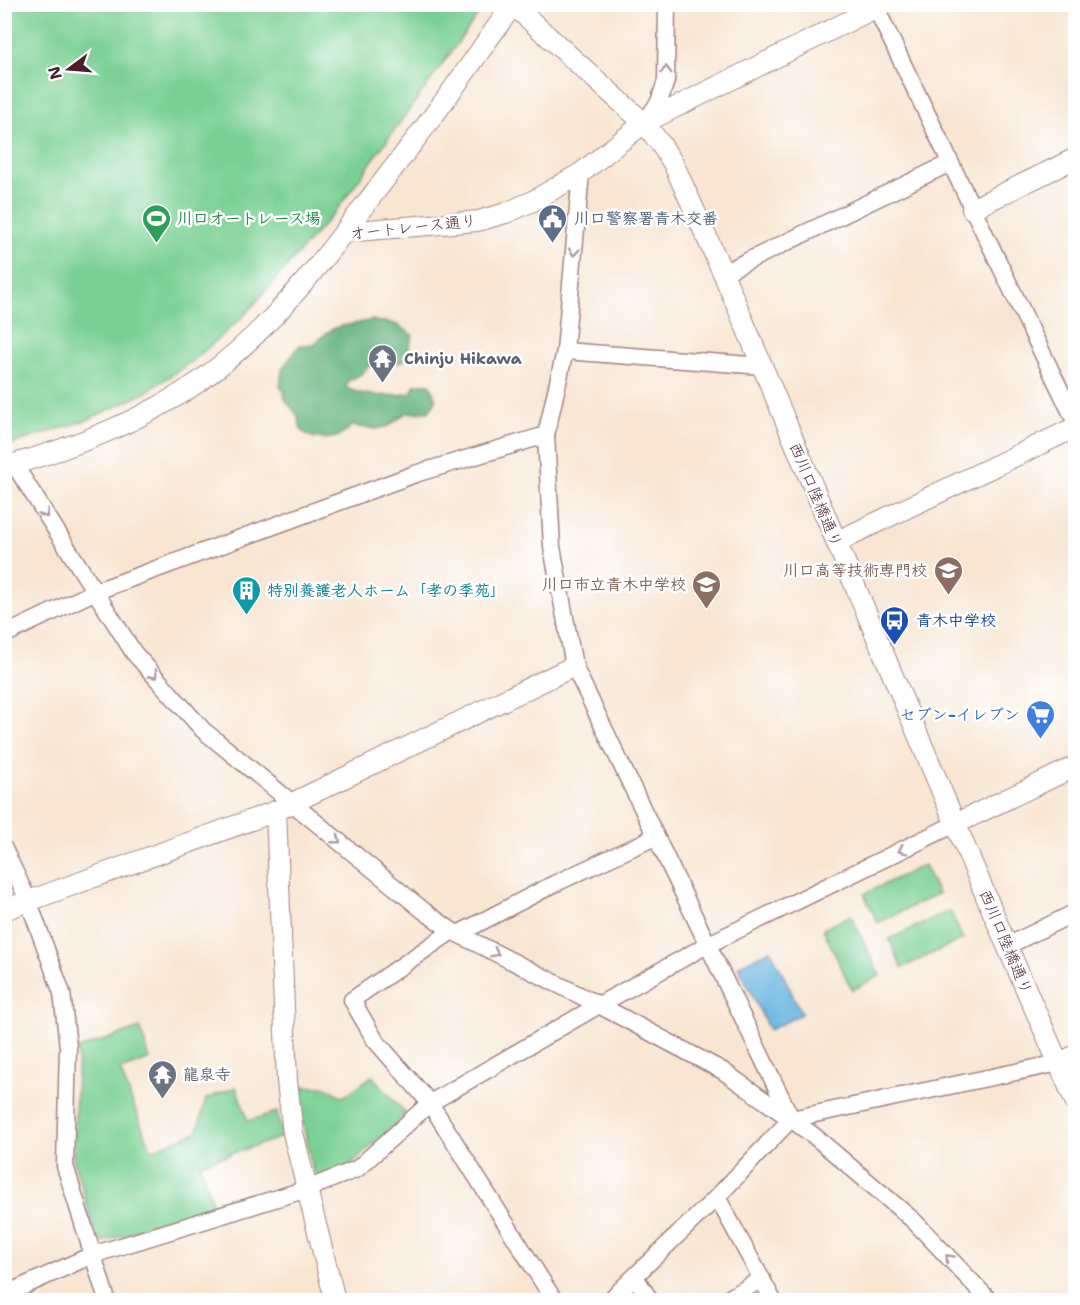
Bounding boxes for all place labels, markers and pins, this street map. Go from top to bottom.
sports icon: 川口オートレース場 [140,202,172,244]
public building icon: 川口警察署青木交番 [537,202,569,244]
place label: 川口オートレース場 [177,208,321,229]
place label: 川口警察署青木交番 [574,208,718,229]
temple icon: Chinju Hikawa [367,342,399,384]
place label: Chinju Hikawa [404,348,522,369]
school or university icon: 川口高等技術専門校 [932,554,964,596]
place label: 川口高等技術専門校 [783,560,927,581]
school or university icon: 川口市立青木中学校 [691,568,723,610]
building icon: 特別養護老人ホーム「孝の季苑」 [230,574,262,616]
place label: 川口市立青木中学校 [542,574,686,595]
place label: 特別養護老人ホーム「孝の季苑」 [267,580,506,601]
bus stop icon: 青木中学校 [879,604,911,646]
place label: 青木中学校 [916,610,996,631]
supermarket icon: セブン-イレブン [1025,698,1057,740]
place label: セブン-イレブン [900,704,1020,725]
temple icon: 龍泉寺 [146,1058,178,1100]
place label: 龍泉寺 [183,1064,231,1085]

